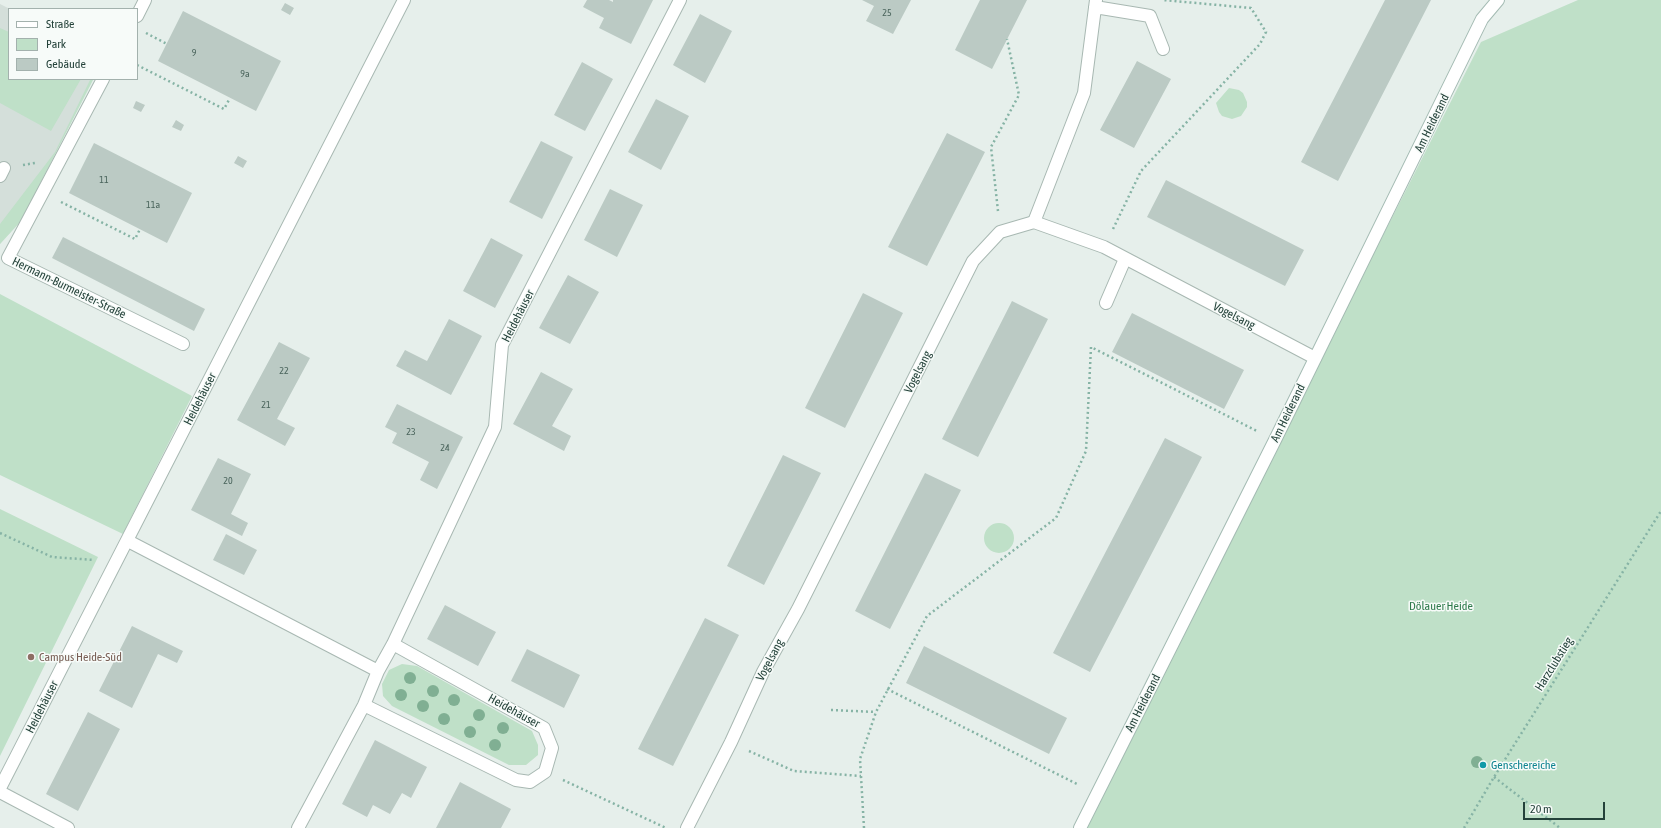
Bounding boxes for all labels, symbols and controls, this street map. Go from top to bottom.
house number: 25 [882,7,892,19]
legend [8,8,138,80]
text: Straße [46,17,74,31]
text: Park [46,37,66,51]
house number: 9 [192,47,196,59]
text: Gebäude [46,57,86,71]
house number: 9a [240,68,250,80]
street label: Am Heiderand [1412,92,1452,154]
house number: 11 [99,174,109,186]
house number: 11a [146,199,160,211]
street label: Hermann-Burmeister-Straße [10,254,128,322]
street label: Heidehäuser [499,287,537,345]
street label: Vogelsang [1210,299,1258,333]
street label: Vogelsang [901,348,935,396]
house number: 22 [279,365,289,377]
street label: Heidehäuser [181,370,219,428]
street label: Am Heiderand [1268,382,1308,444]
house number: 21 [261,399,271,411]
house number: 23 [406,426,416,438]
house number: 24 [440,442,450,454]
house number: 20 [223,475,233,487]
park label: Dölauer Heide [1409,599,1473,613]
street label: Harzclubstieg [1532,635,1576,693]
street label: Vogelsang [753,637,787,683]
place label: Campus Heide-Süd [39,650,122,664]
marker: Campus Heide-Süd [26,652,36,662]
street label: Am Heiderand [1122,672,1164,734]
street label: Heidehäuser [23,678,61,736]
street label: Heidehäuser [486,691,542,731]
place label: Genschereiche [1491,758,1556,772]
marker: Genschereiche [1478,760,1488,770]
scale bar [1525,794,1607,820]
text: 20 m [1530,802,1552,816]

